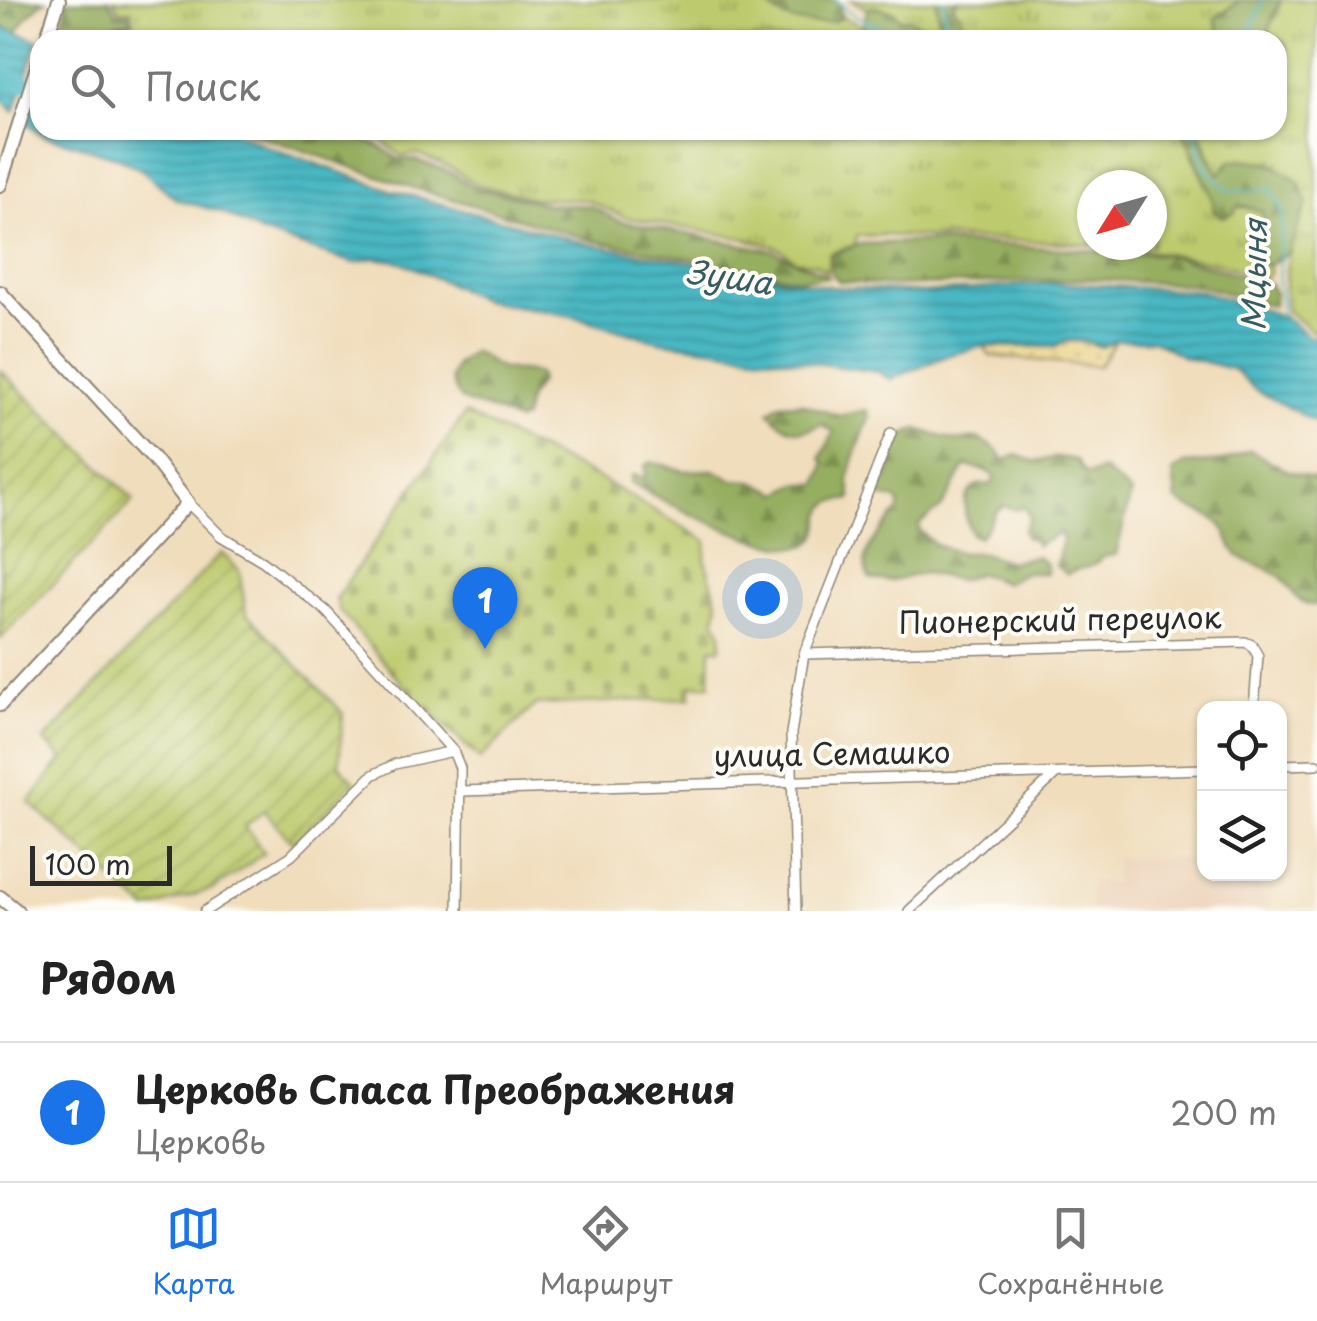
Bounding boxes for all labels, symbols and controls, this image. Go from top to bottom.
search box [30,30,1287,140]
text: Поиск [145,57,260,114]
icon: search [65,58,120,113]
north arrow [1077,170,1167,260]
water label: Мцыня [1228,216,1278,331]
water label: Зуша [683,246,777,306]
pin: 1 [452,566,518,649]
your location [737,573,788,624]
street label: Пионерский переулок [898,593,1222,644]
map controls [1197,701,1287,881]
button: locate [1197,701,1287,791]
street label: улица Семашко [713,728,951,777]
button: layers [1197,791,1287,881]
scale bar [30,841,172,886]
text: 100 m [45,842,131,885]
text: Рядом [40,945,177,1008]
text: Церковь Спаса Преображения [135,1060,736,1117]
text: 1 [65,1088,80,1136]
text: 200 m [1170,1088,1277,1136]
text: Церковь [135,1117,266,1165]
tab: Карта [153,1201,235,1304]
tab: Маршрут [540,1201,672,1304]
tab: Сохранённые [977,1201,1164,1304]

